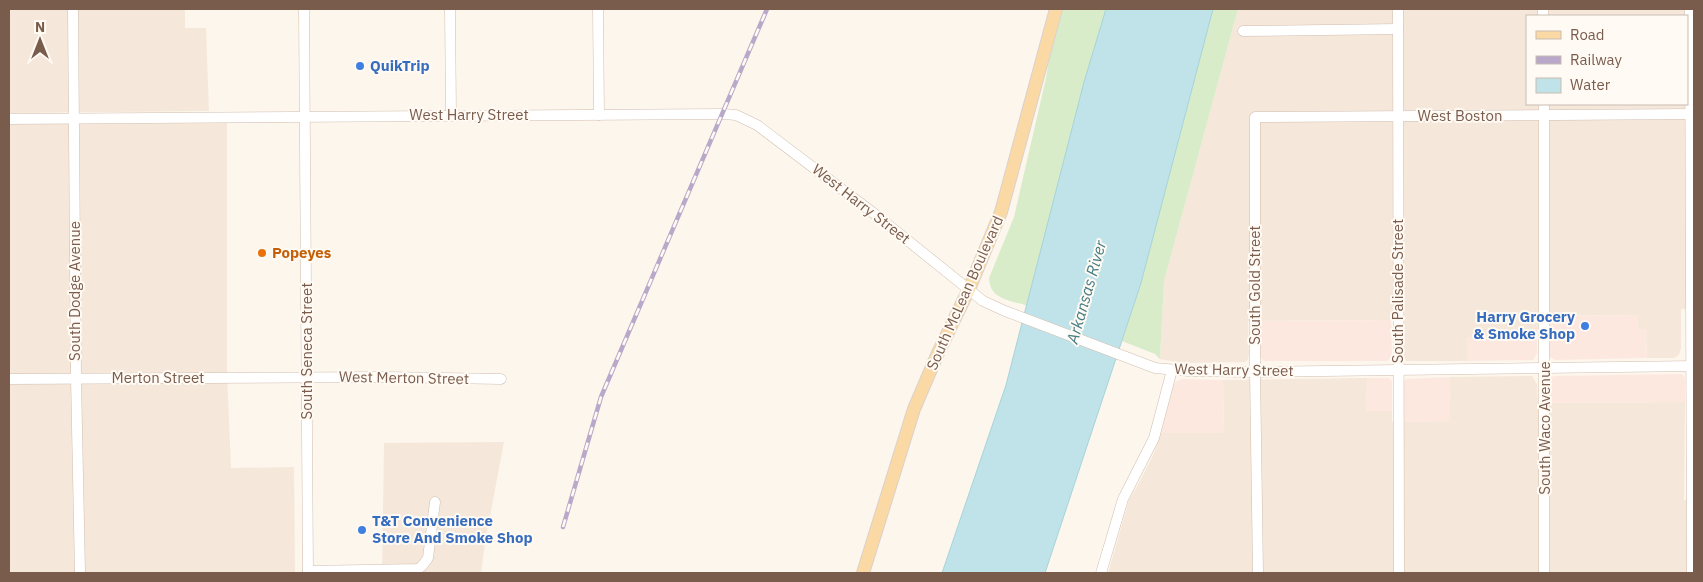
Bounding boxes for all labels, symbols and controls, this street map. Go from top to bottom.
north arrow [15,15,65,65]
legend [1526,15,1688,105]
text: N [35,18,45,36]
text: Road [1570,25,1605,44]
text: Railway [1570,50,1623,69]
place label: QuikTrip [370,56,430,75]
marker: QuikTrip [354,60,366,72]
text: Water [1570,75,1611,94]
street label: West Harry Street [409,105,529,124]
street label: West Boston [1418,106,1502,125]
street label: West Harry Street [808,159,914,248]
street label: South McLean Boulevard [922,213,1007,373]
street label: South Palisade Street [1388,219,1407,363]
street label: South Dodge Avenue [65,221,84,361]
street label: South Gold Street [1245,225,1264,345]
water label: Arkansas River [1061,237,1111,347]
place label: Popeyes [272,243,332,262]
marker: Popeyes [256,247,268,259]
street label: South Seneca Street [297,283,316,419]
place label: Harry Grocery & Smoke Shop [1473,307,1575,343]
marker: Harry Grocery & Smoke Shop [1579,320,1591,332]
street label: West Harry Street [1174,359,1294,380]
street label: South Waco Avenue [1535,361,1554,495]
street label: West Merton Street [339,367,469,388]
street label: Merton Street [112,368,204,387]
place label: T&T Convenience Store And Smoke Shop [372,511,533,547]
marker: T&T Convenience Store And Smoke Shop [356,524,368,536]

